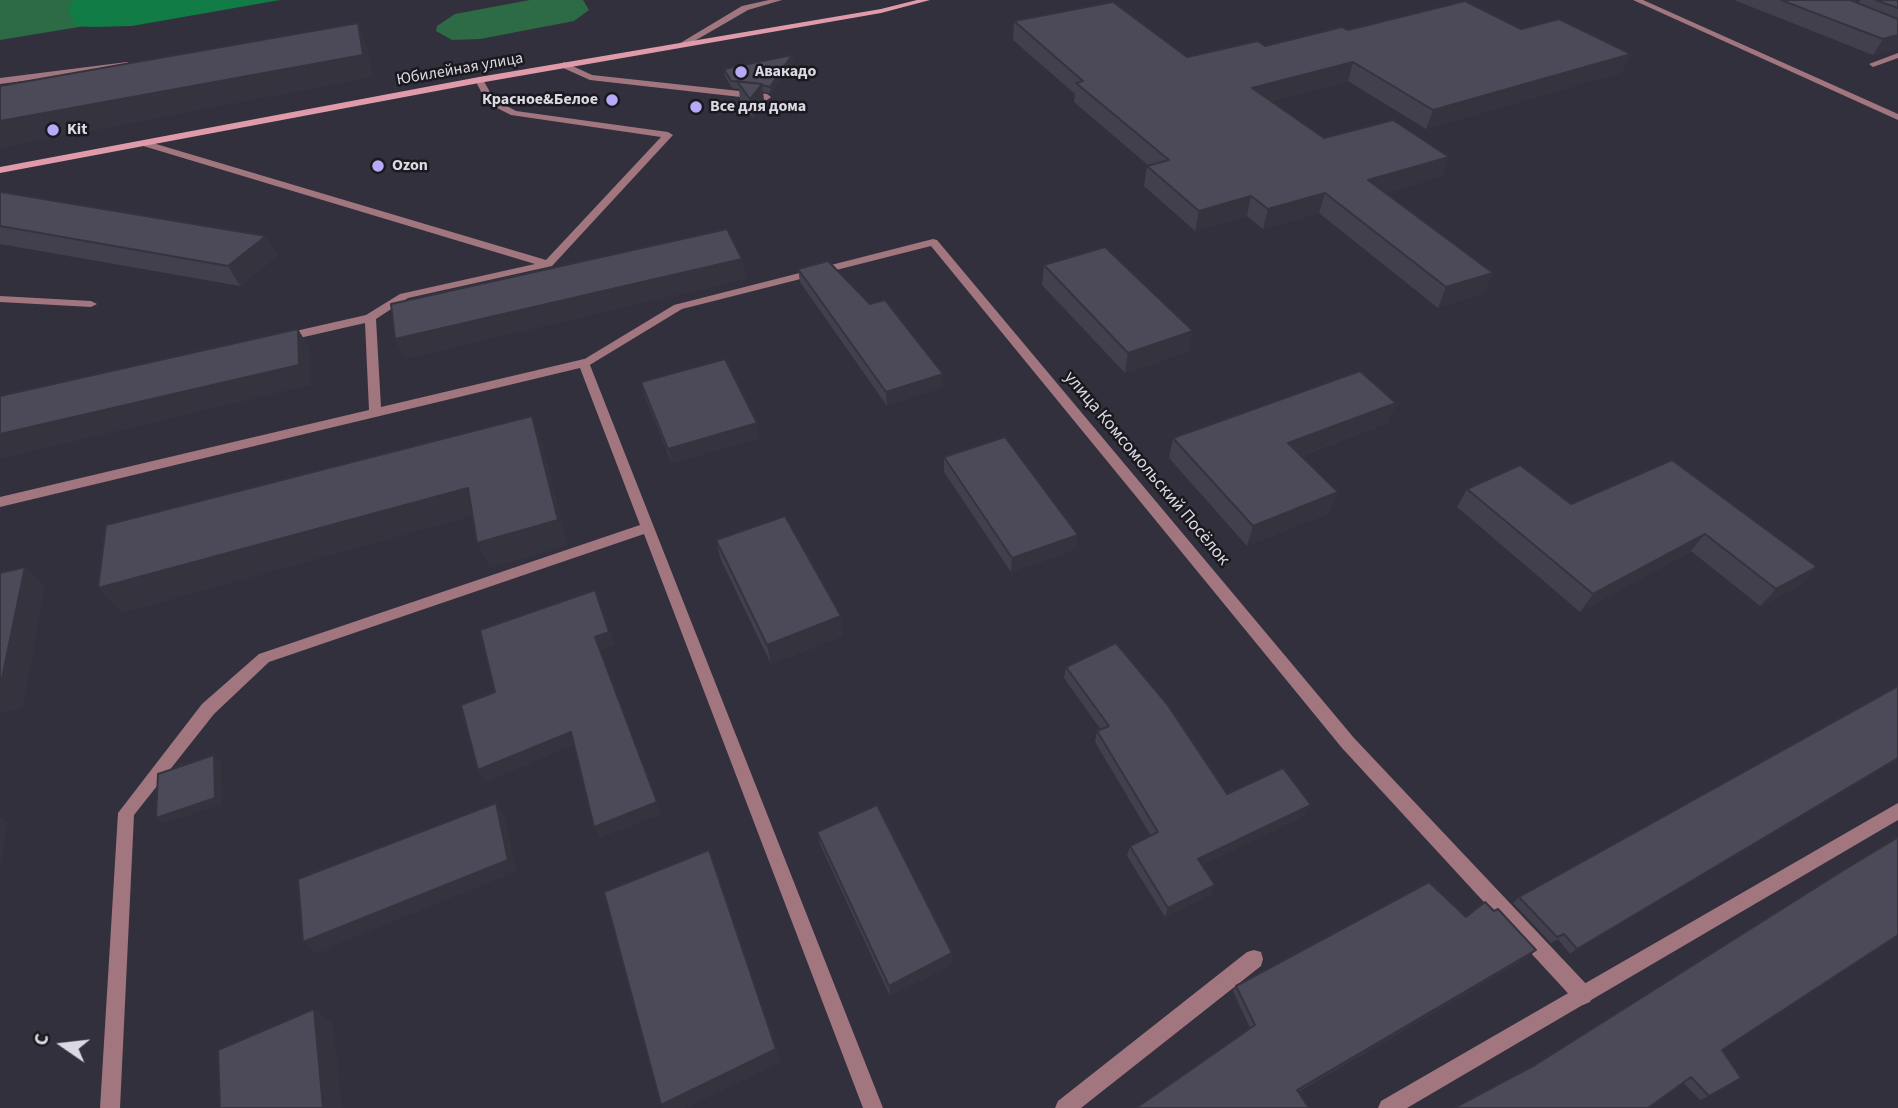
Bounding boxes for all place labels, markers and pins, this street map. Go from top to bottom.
place label: Авакадо [755,62,816,82]
marker: Авакадо [733,64,749,80]
place label: Красное&Белое [482,90,598,110]
marker: Красное&Белое [604,92,620,108]
place label: Все для дома [710,97,806,117]
marker: Все для дома [688,99,704,115]
place label: Kit [67,120,87,140]
marker: Kit [45,122,61,138]
place label: Ozon [392,156,428,176]
marker: Ozon [370,158,386,174]

